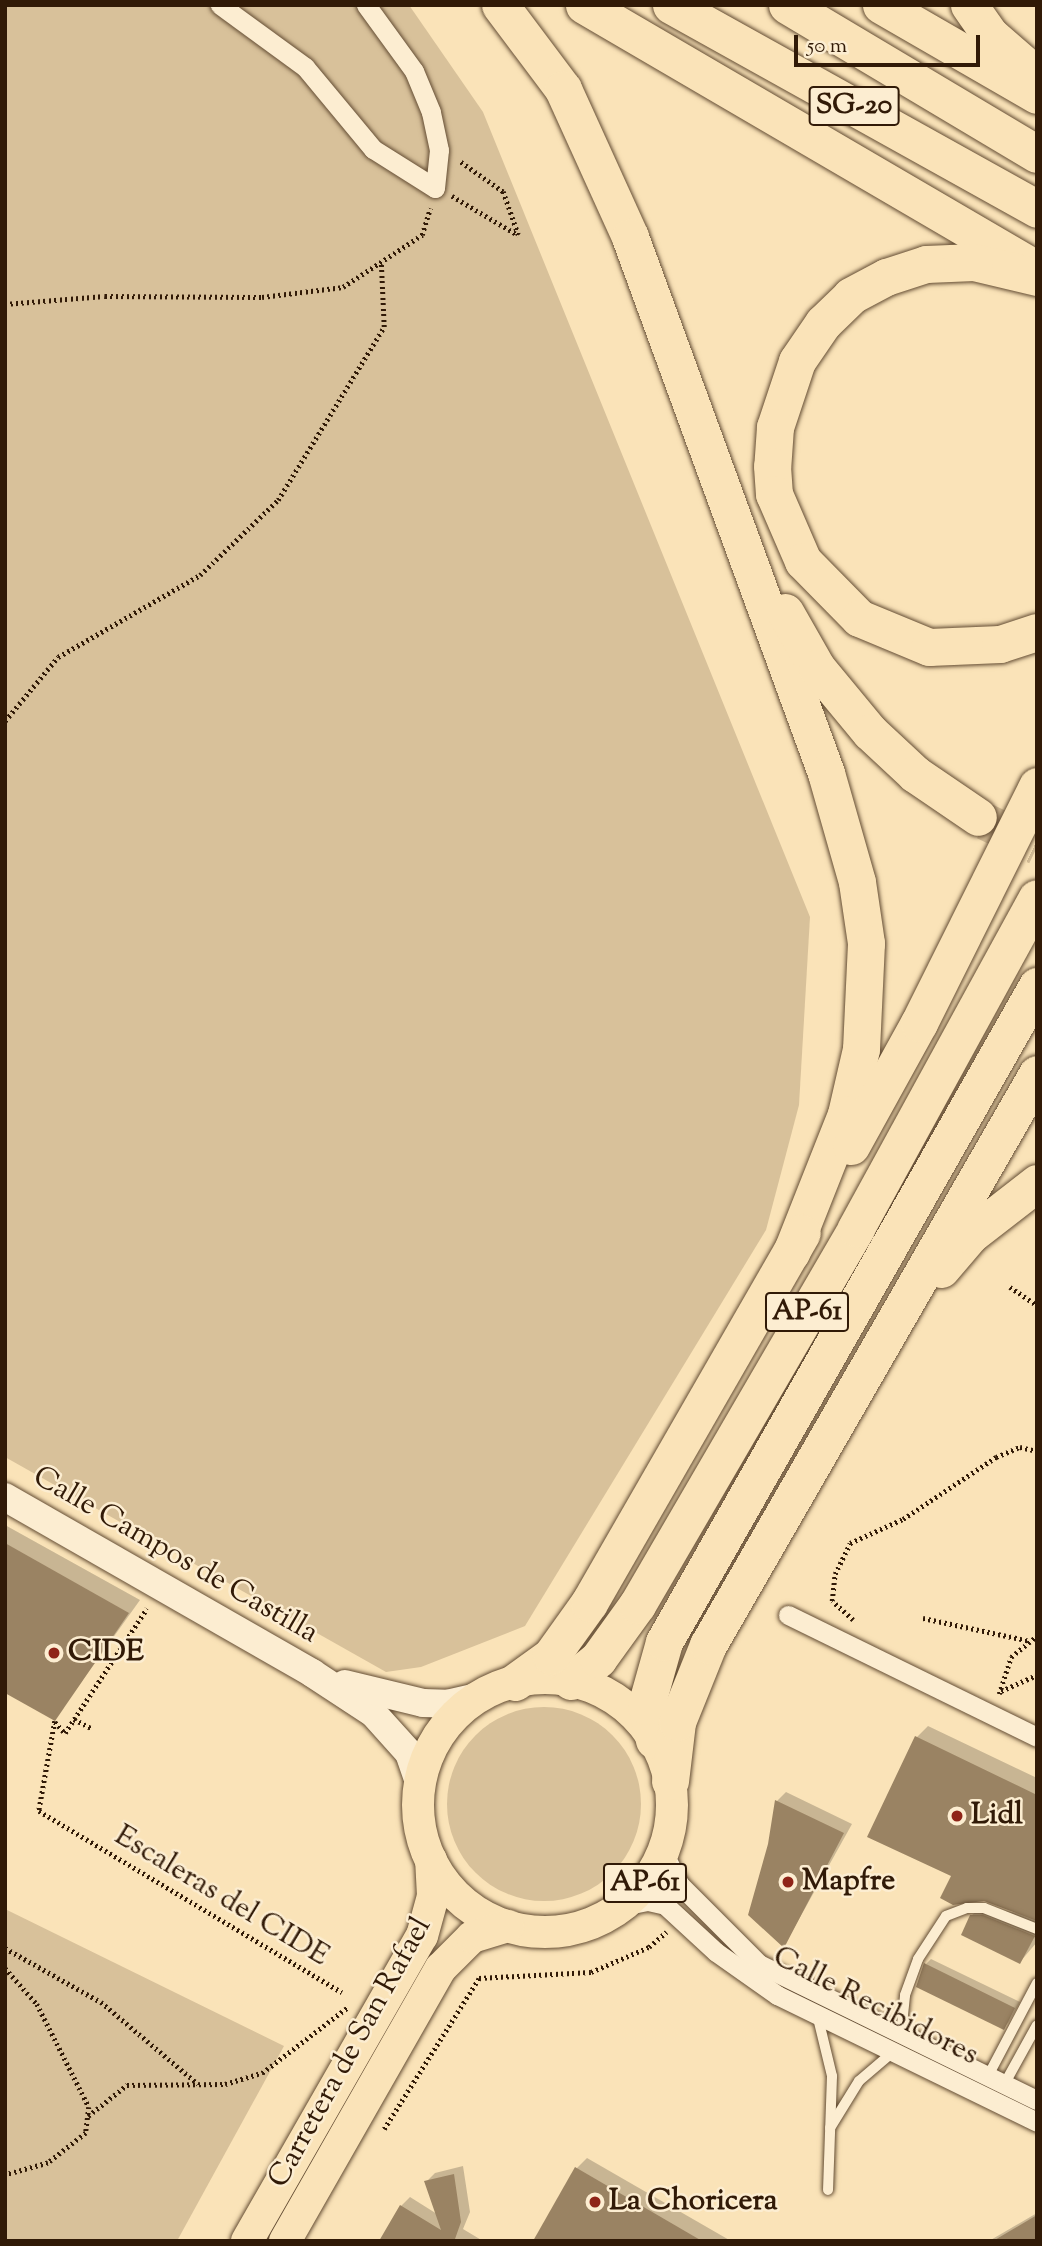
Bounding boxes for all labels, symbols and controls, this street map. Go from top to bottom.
scale bar [797,21,982,65]
text: 50 m [807,32,847,62]
road number: SG-20 [808,82,900,130]
road number: AP-61 [765,1288,849,1336]
street label: Calle Campos de Castilla [26,1460,324,1652]
place label: CIDE [68,1635,144,1671]
marker: CIDE [46,1645,62,1661]
place label: Lidl [971,1798,1023,1834]
marker: Lidl [949,1808,965,1824]
street label: Escaleras del CIDE [107,1819,335,1975]
road number: AP-61 [603,1858,687,1908]
place label: Mapfre [802,1864,895,1900]
marker: Mapfre [780,1874,796,1890]
street label: Carretera de San Rafael [262,1912,440,2194]
street label: Calle Recibidores [766,1940,984,2074]
place label: La Choricera [609,2184,777,2220]
marker: La Choricera [587,2194,603,2210]

